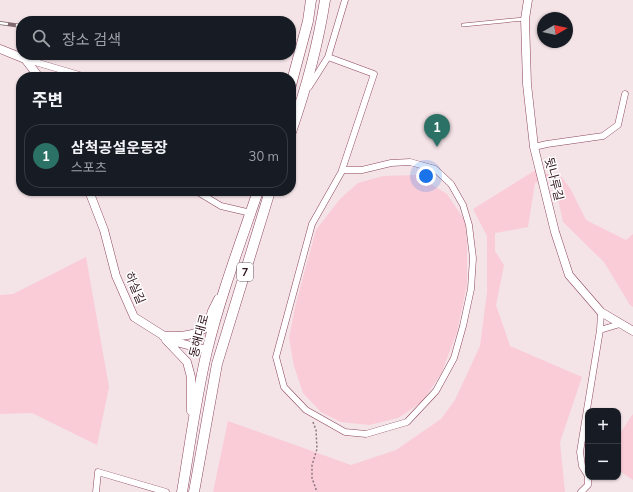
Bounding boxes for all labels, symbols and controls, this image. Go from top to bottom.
north arrow [537,12,573,48]
search box [16,16,296,60]
icon: search [30,27,52,49]
text: 장소 검색 [62,30,121,49]
text: 주변 [32,89,63,110]
pin: 1 [424,114,450,147]
text: 삼척공설운동장 [71,138,168,157]
text: 1 [42,148,50,164]
text: 30 m [249,148,279,164]
street label: 뒷나루길 [542,156,567,202]
text: 스포츠 [71,159,107,175]
your location [416,166,436,186]
road number: 7 [237,263,253,281]
street label: 하실길 [122,270,149,306]
street label: 동해대로 [186,313,211,359]
map controls [585,408,621,480]
button: + [585,408,621,444]
button: − [585,444,621,480]

